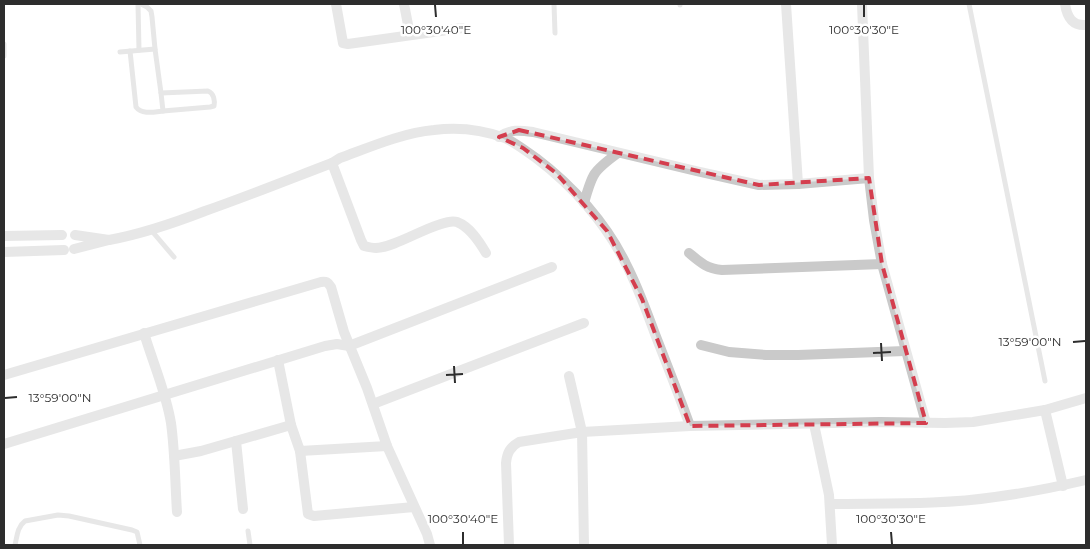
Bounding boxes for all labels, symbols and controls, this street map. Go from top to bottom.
text: 100°30'40"E [401,22,471,37]
text: 100°30'30"E [829,22,899,37]
text: 13°59'00"N [999,334,1061,349]
text: 13°59'00"N [29,390,91,405]
text: 100°30'40"E [428,511,498,526]
text: 100°30'30"E [856,511,926,526]

